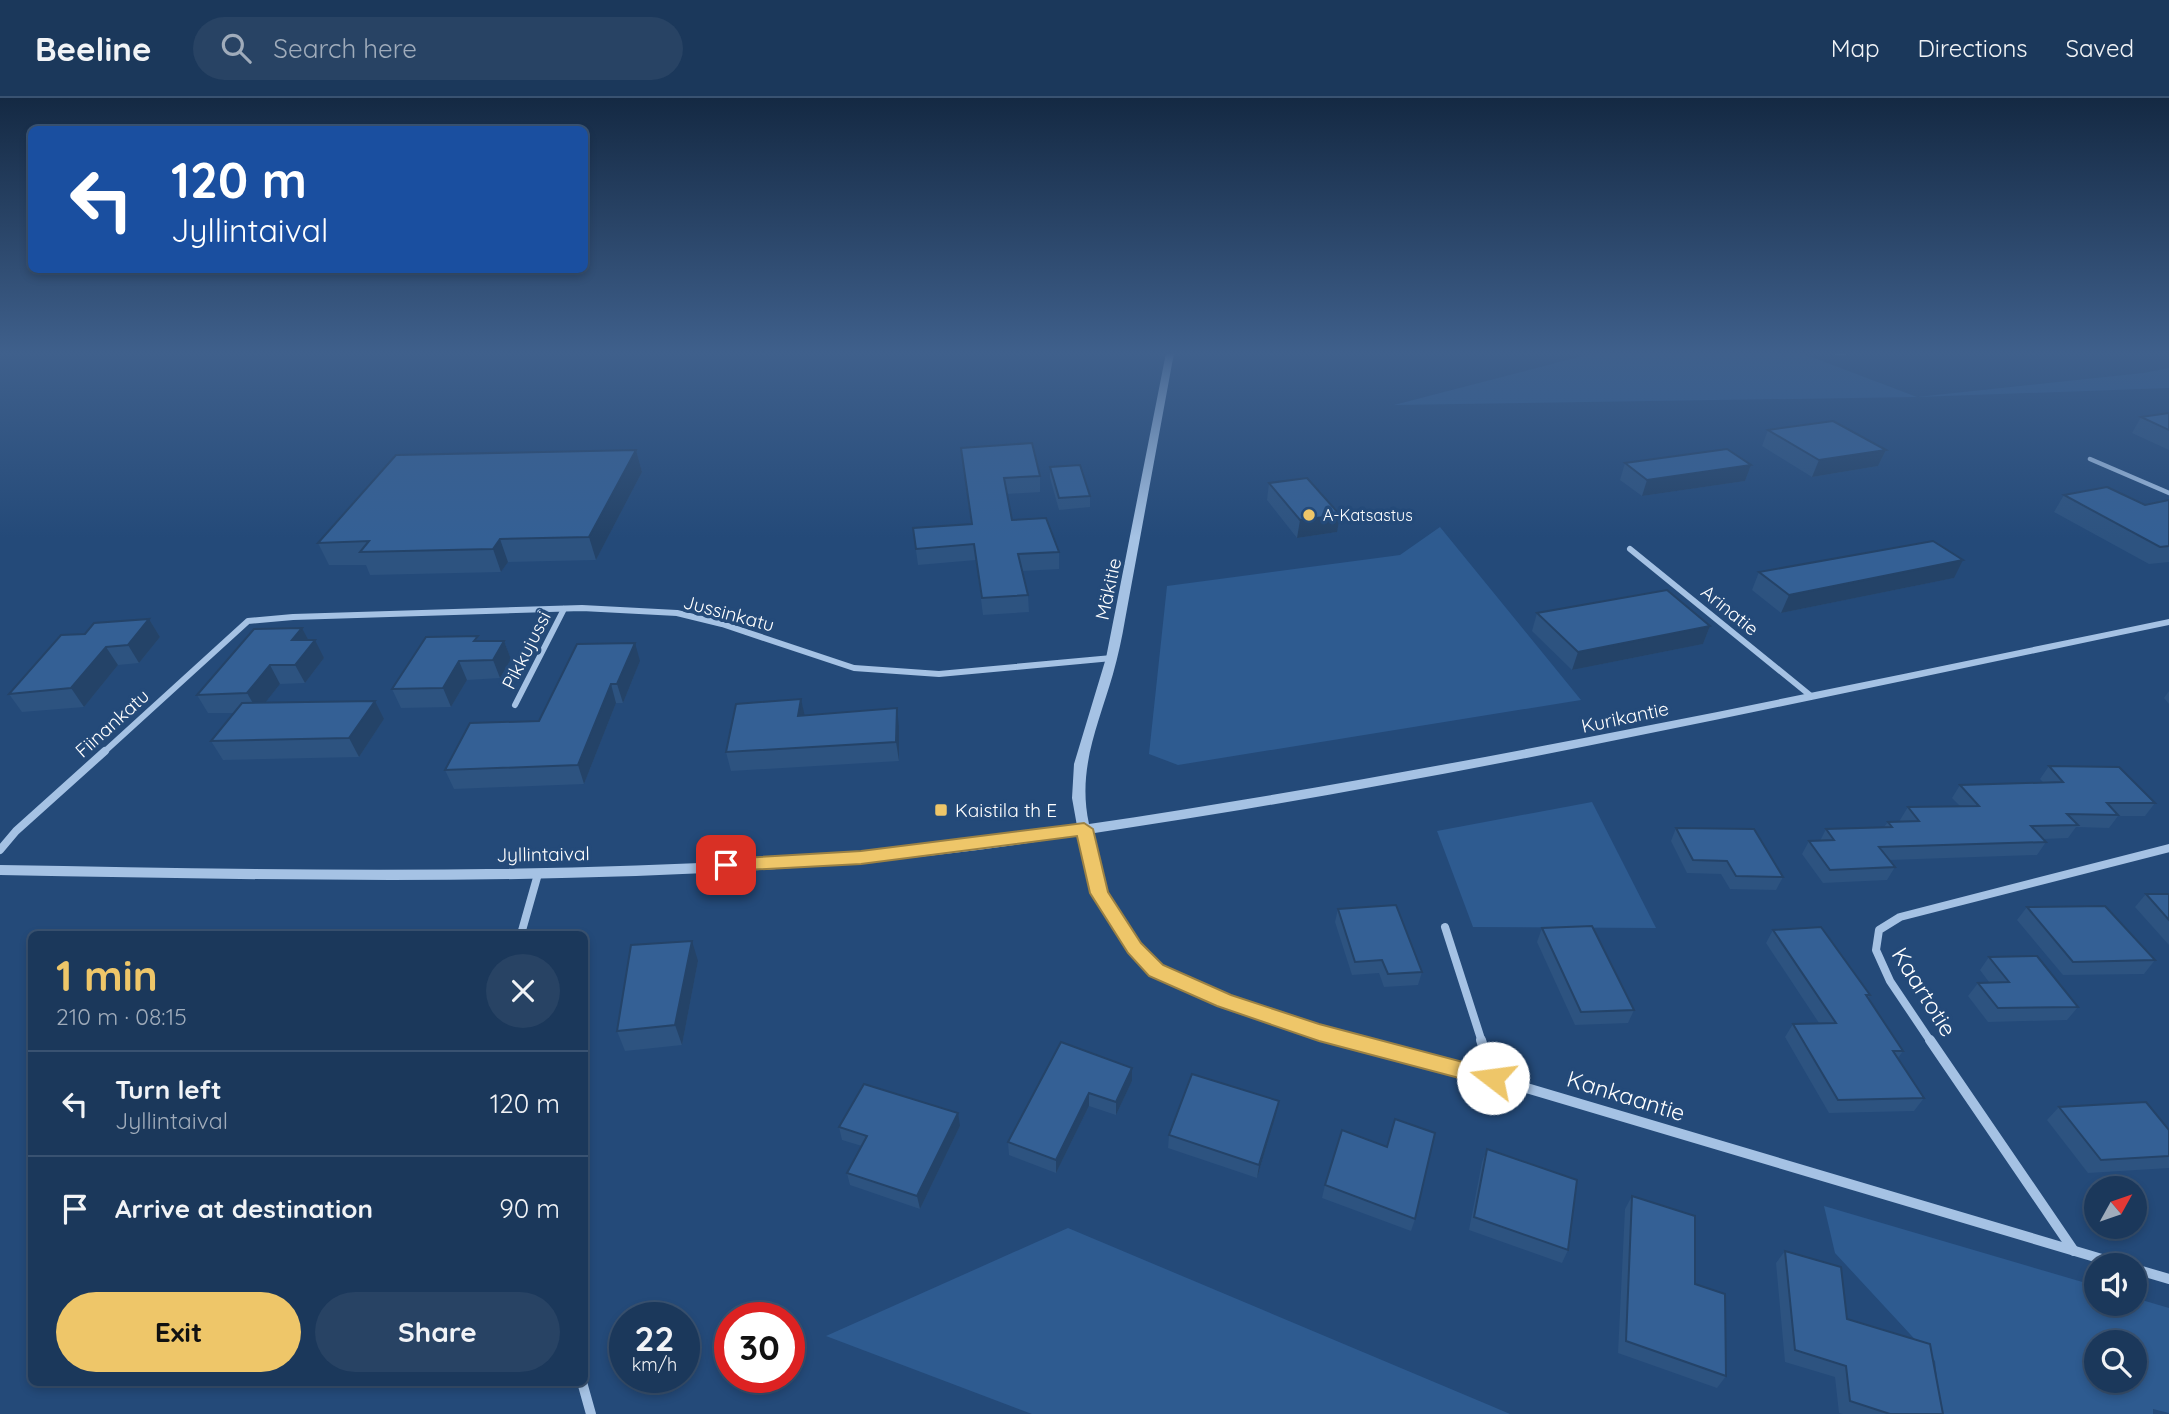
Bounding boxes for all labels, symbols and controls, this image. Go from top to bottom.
search box [193,17,683,80]
text: Beeline [35,28,151,69]
icon: search [217,29,255,67]
text: Search here [273,32,417,65]
text: Map [1831,33,1880,63]
text: Directions [1918,33,2028,63]
text: Saved [2066,33,2134,63]
text: 120 m [171,149,307,210]
icon: left [56,154,147,245]
text: Jyllintaival [171,210,328,250]
place label: A-Katsastus [1323,505,1413,525]
marker: A-Katsastus [1301,507,1317,523]
street label: Mäkitie [1090,556,1126,622]
street label: Arinatie [1696,579,1764,641]
street label: Jussinkatu [681,589,777,637]
street label: Pikkujussi [496,607,556,693]
street label: Fiinankatu [70,684,154,762]
street label: Kurikantie [1579,696,1671,738]
place label: Kaistila th E [955,798,1057,822]
marker: Kaistila th E [933,802,949,818]
pin [696,835,756,895]
street label: Jyllintaival [496,841,590,867]
icon: arrive [707,846,745,884]
street label: Kaartotie [1886,942,1963,1042]
text: 1 min [56,949,158,1002]
button: close [486,954,560,1028]
text: 210 m · 08:15 [56,1002,187,1031]
position arrow [1456,1041,1530,1115]
street label: Kankaantie [1564,1064,1689,1127]
text: Turn left [115,1073,222,1106]
icon: left [56,1085,94,1123]
text: 120 m [490,1087,560,1120]
text: Jyllintaival [115,1106,228,1135]
north arrow [2084,1176,2147,1239]
map controls [2084,1176,2147,1393]
icon: arrive [56,1190,94,1228]
text: Arrive at destination [115,1192,373,1225]
text: 90 m [499,1192,560,1225]
button: sound [2084,1253,2147,1316]
button: Exit [56,1292,301,1372]
button: Share [315,1292,560,1372]
speed limit sign: 30 [714,1302,805,1393]
text: 22 [635,1316,674,1360]
button: search [2084,1330,2147,1393]
text: km/h [632,1353,677,1376]

